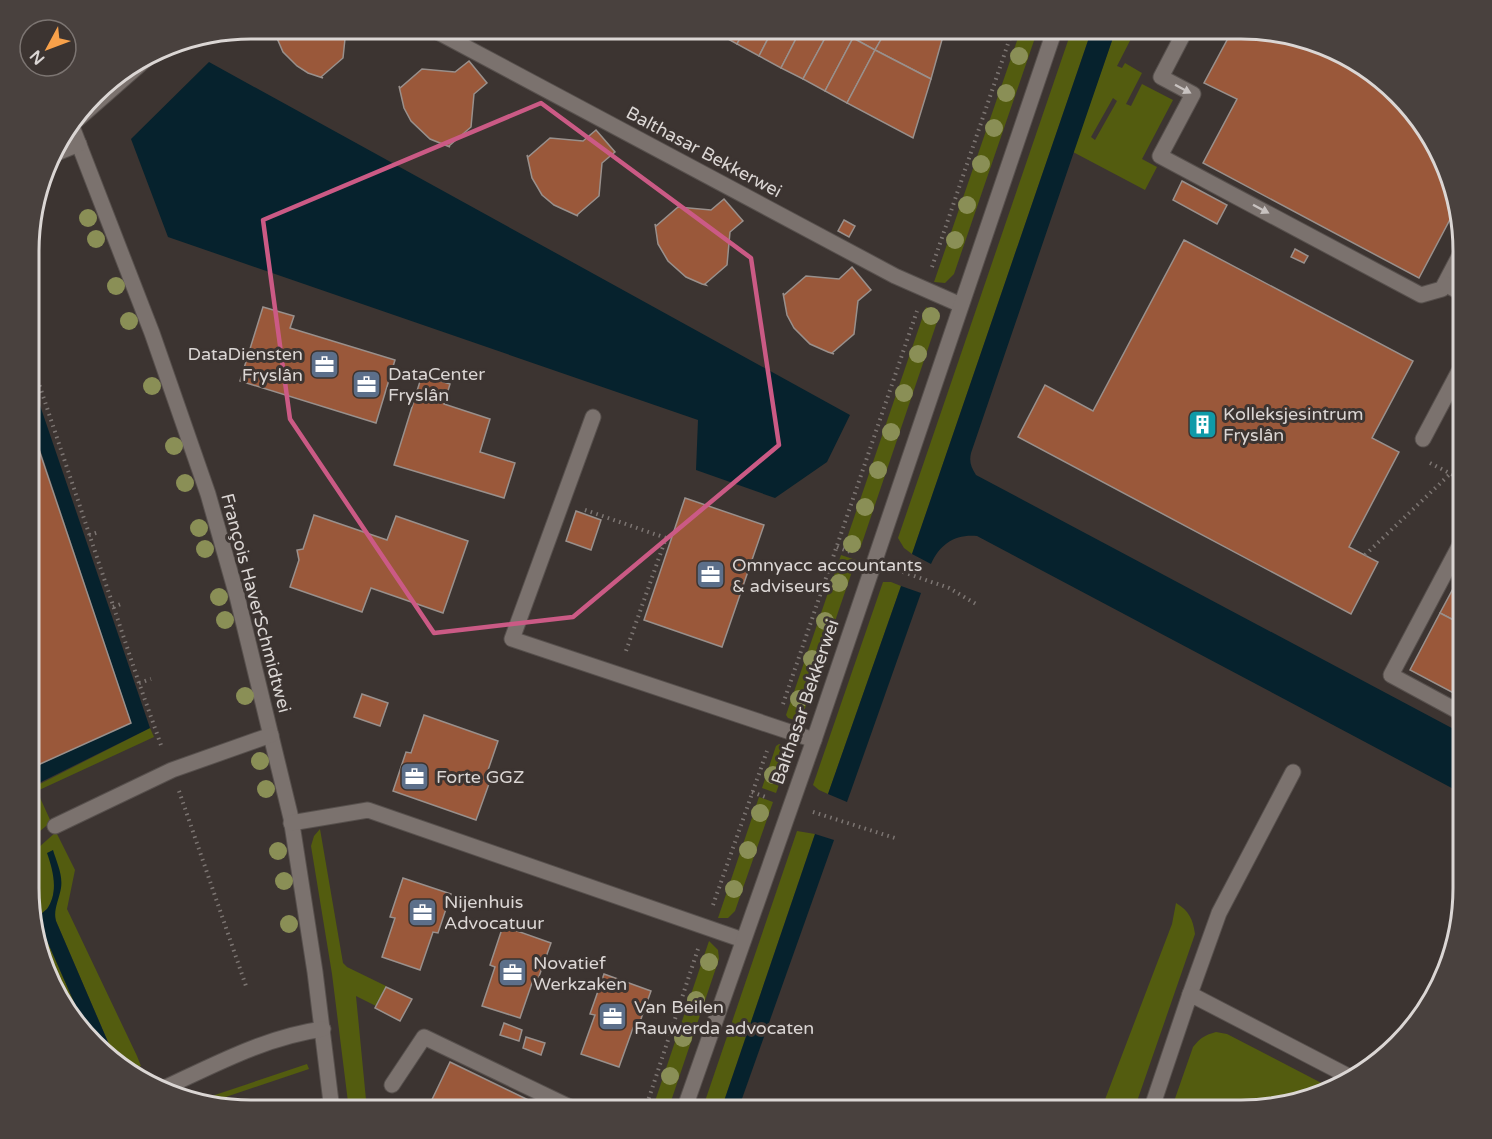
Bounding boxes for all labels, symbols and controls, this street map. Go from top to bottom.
north arrow [18,18,78,78]
text: N [26,46,49,69]
one-way arrow [1175,84,1192,94]
street label: Balthasar Bekkerwei [622,102,786,202]
one-way arrow [1253,204,1270,214]
place label: DataDiensten Fryslân [188,343,303,386]
office icon: DataDiensten Fryslân [308,348,340,380]
place label: DataCenter Fryslân [388,363,485,406]
office icon: DataCenter Fryslân [351,368,383,400]
place label: Kolleksjesintrum Fryslân [1223,403,1363,446]
building icon: Kolleksjesintrum Fryslân [1186,408,1218,440]
street label: François HaverSchmidtwei [216,491,296,715]
place label: Omnyacc accountants & adviseurs [732,554,922,597]
office icon: Omnyacc accountants & adviseurs [695,559,727,591]
street label: Balthasar Bekkerwei [766,616,844,788]
office icon: Forte GGZ [399,761,431,793]
place label: Forte GGZ [436,766,524,788]
place label: Nijenhuis Advocatuur [444,891,544,934]
office icon: Nijenhuis Advocatuur [407,896,439,928]
place label: Novatief Werkzaken [533,952,627,995]
office icon: Novatief Werkzaken [496,957,528,989]
place label: Van Beilen Rauwerda advocaten [634,996,814,1039]
office icon: Van Beilen Rauwerda advocaten [597,1001,629,1033]

